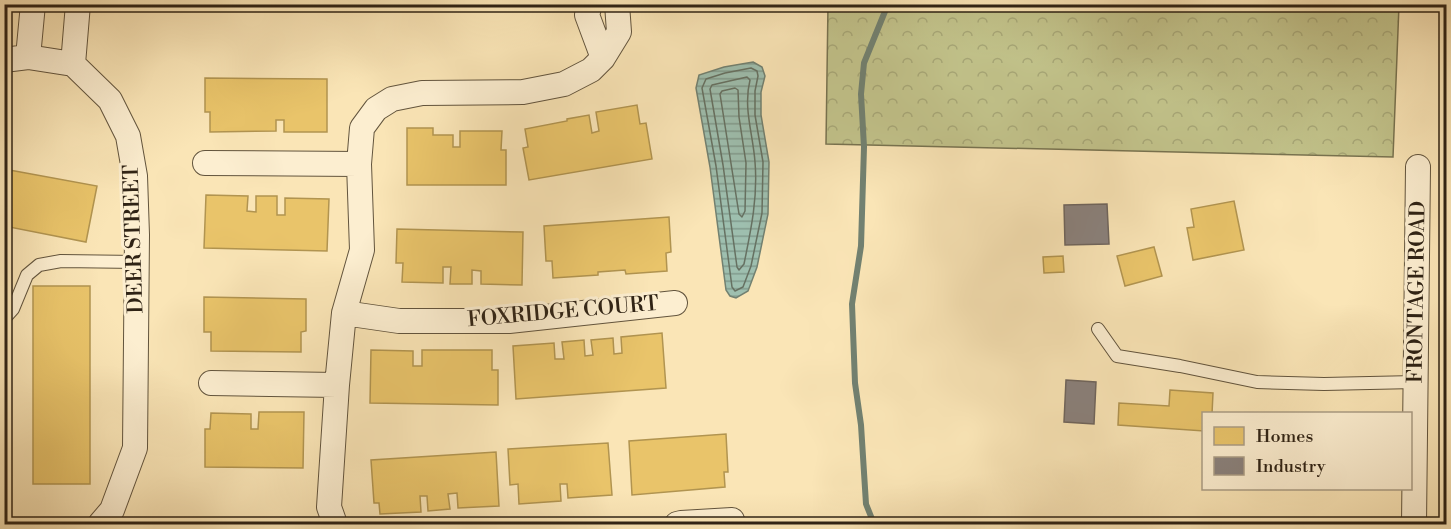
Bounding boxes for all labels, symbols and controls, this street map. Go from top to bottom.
street label: DEER STREET [118,164,150,314]
street label: FRONTAGE ROAD [1402,201,1432,383]
street label: FOXRIDGE COURT [466,291,660,333]
legend [1202,412,1412,490]
text: Homes [1256,425,1313,448]
text: Industry [1256,455,1326,478]

